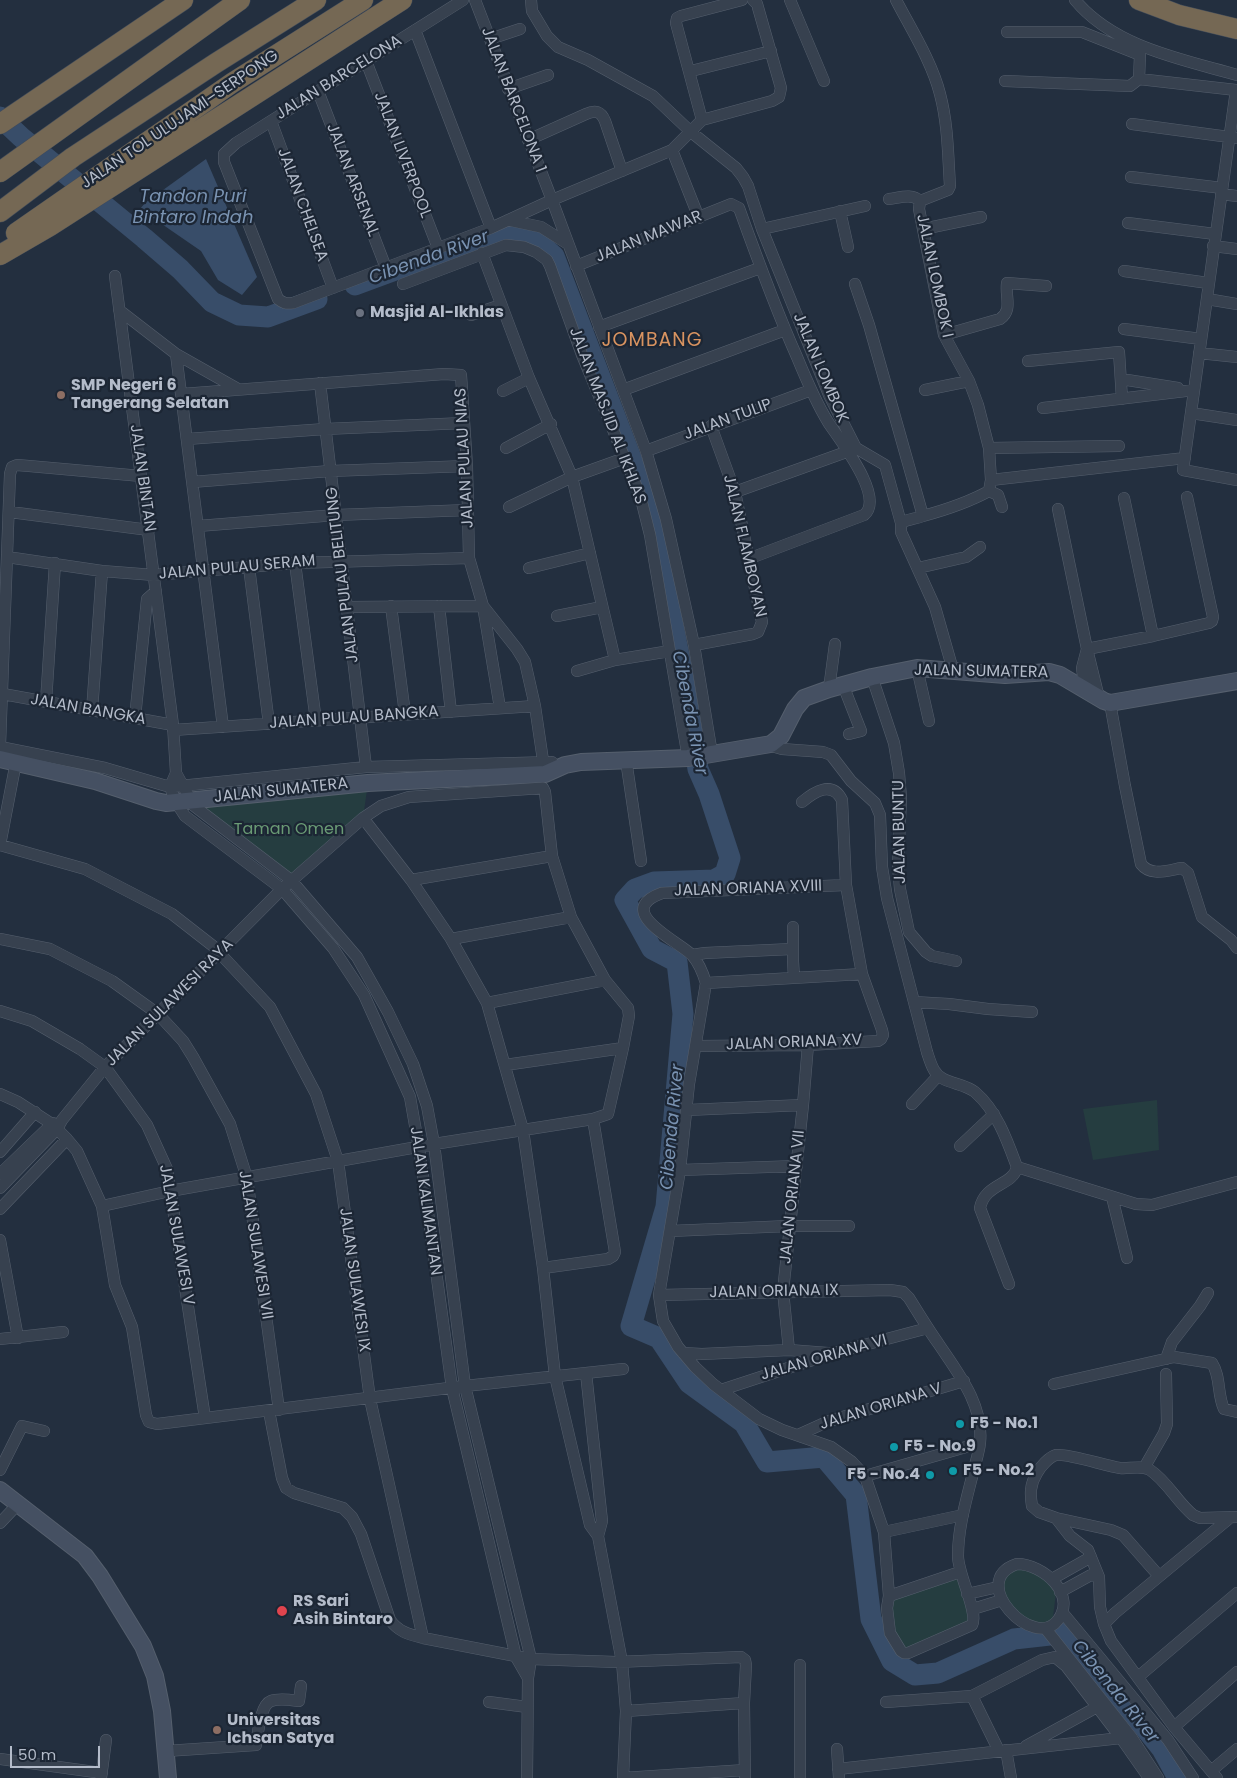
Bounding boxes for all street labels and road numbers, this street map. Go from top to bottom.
street label: JALAN BARCELONA 1 [476,25,550,175]
street label: JALAN BARCELONA [272,31,406,125]
street label: JALAN TOL ULUJAMI–SERPONG [78,47,282,193]
street label: JALAN LIVERPOOL [369,89,435,221]
street label: JALAN ARSENAL [322,121,382,239]
street label: JALAN CHELSEA [273,146,331,264]
street label: JALAN MAWAR [593,207,705,267]
street label: JALAN LOMBOK I [912,212,956,340]
street label: JALAN LOMBOK [788,310,852,426]
street label: JALAN MASJID AL IKHLAS [564,325,650,507]
street label: JALAN PULAU NIAS [452,387,478,529]
street label: JALAN TULIP [681,395,775,445]
street label: JALAN BINTAN [125,423,159,533]
street label: JALAN FLAMBOYAN [718,473,770,619]
street label: JALAN PULAU BELITUNG [323,486,363,664]
street label: JALAN PULAU SERAM [158,552,316,584]
street label: JALAN SUMATERA [914,661,1048,683]
street label: JALAN BANGKA [29,690,147,730]
street label: JALAN PULAU BANGKA [269,702,439,734]
street label: JALAN SUMATERA [213,774,349,808]
street label: JALAN BUNTU [889,780,911,884]
street label: JALAN ORIANA XVIII [674,877,822,901]
street label: JALAN SULAWESI RAYA [102,935,238,1071]
street label: JALAN ORIANA XV [725,1031,863,1055]
street label: JALAN KALIMANTAN [405,1125,445,1277]
street label: JALAN ORIANA VII [776,1129,810,1265]
street label: JALAN SULAWESI V [154,1163,198,1307]
street label: JALAN SULAWESI VII [234,1169,276,1321]
street label: JALAN SULAWESI IX [334,1207,374,1353]
street label: JALAN ORIANA IX [709,1281,839,1303]
street label: JALAN ORIANA VI [759,1331,889,1385]
street label: JALAN ORIANA V [818,1379,944,1435]

